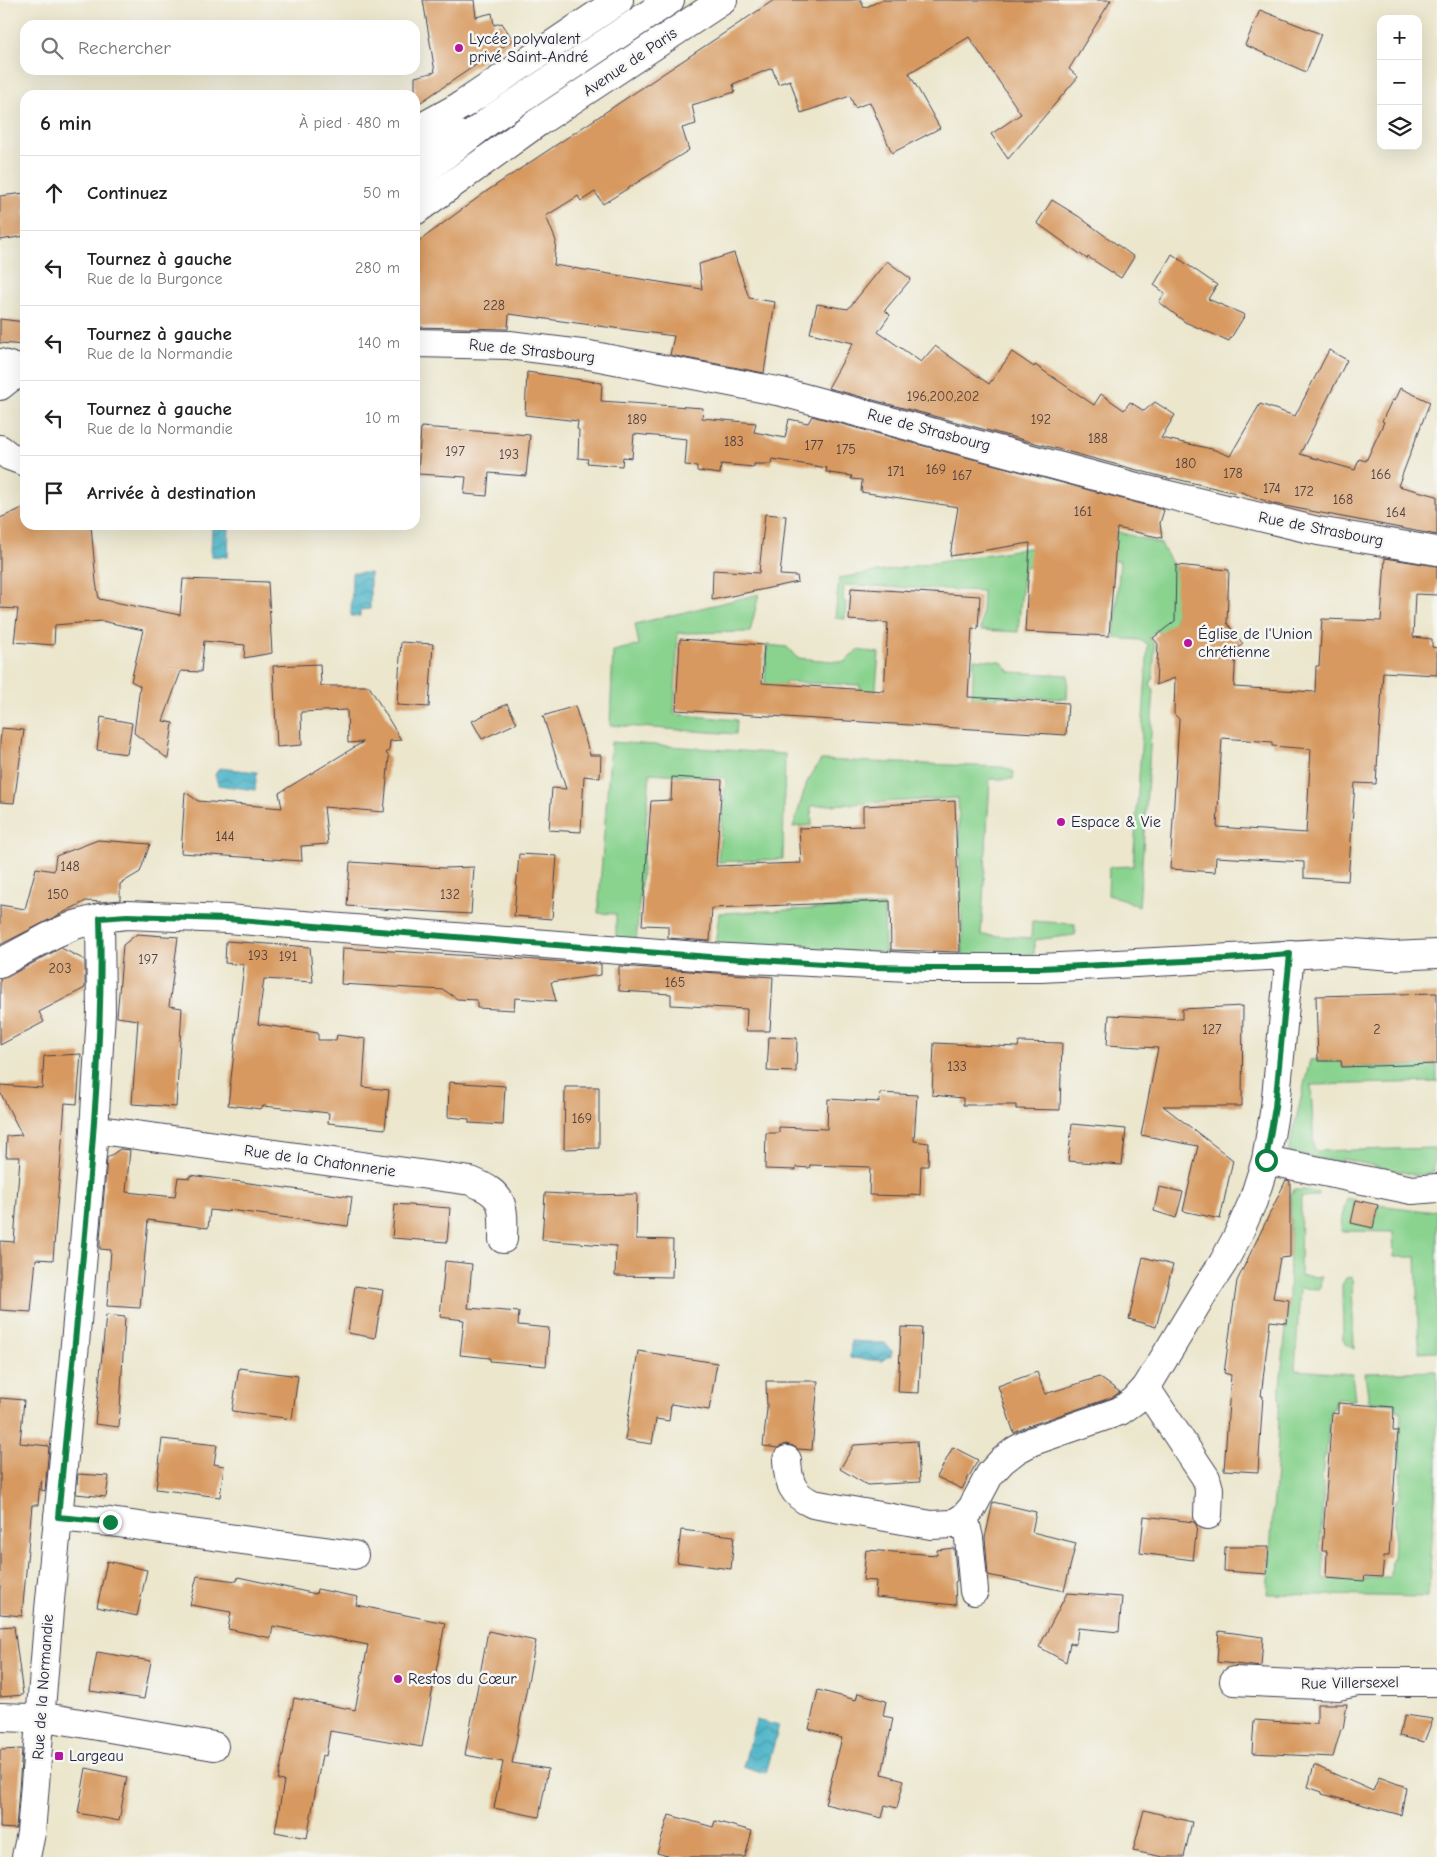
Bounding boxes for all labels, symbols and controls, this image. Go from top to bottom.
map controls [1377,15,1422,150]
button: + [1377,15,1422,60]
search box [20,20,420,75]
street label: Avenue de Paris [580,24,681,100]
place label: Lycée polyvalent privé Saint-André [469,30,588,66]
icon: search [38,34,66,62]
text: Rechercher [78,37,171,59]
marker: Lycée polyvalent privé Saint-André [453,42,465,54]
button: − [1377,60,1422,105]
button: layers [1377,105,1422,150]
text: 6 min [40,111,92,135]
text: À pied · 480 m [299,114,400,132]
icon: ahead [40,179,68,207]
text: Continuez [87,182,167,204]
text: 50 m [363,184,400,202]
text: Tournez à gauche [87,248,232,270]
icon: left [40,254,68,282]
text: 280 m [355,259,400,277]
text: Rue de la Burgonce [87,270,223,288]
house number: 228 [483,297,505,314]
text: Tournez à gauche [87,323,232,345]
icon: left [40,329,68,357]
text: 140 m [358,334,400,352]
street label: Rue de Strasbourg [468,335,596,367]
text: Rue de la Normandie [87,345,233,363]
house number: 196,200,202 [907,388,979,405]
text: Tournez à gauche [87,398,232,420]
icon: left [40,404,68,432]
street label: Rue de Strasbourg [865,405,993,455]
text: 10 m [365,409,400,427]
house number: 189 [627,411,647,428]
house number: 192 [1031,411,1051,428]
text: Rue de la Normandie [87,420,233,438]
house number: 188 [1088,430,1108,447]
house number: 183 [724,433,744,450]
house number: 177 [805,437,824,454]
house number: 175 [836,441,856,458]
house number: 197 [445,443,465,460]
house number: 193 [499,446,519,463]
house number: 180 [1175,455,1197,472]
house number: 169 [926,461,946,478]
house number: 171 [887,463,905,480]
house number: 178 [1223,465,1243,482]
house number: 166 [1371,466,1391,483]
house number: 167 [952,467,972,484]
icon: arrive [40,479,68,507]
house number: 174 [1263,480,1281,497]
text: Arrivée à destination [87,482,256,504]
house number: 172 [1294,483,1314,500]
house number: 168 [1333,491,1353,508]
house number: 161 [1074,503,1092,520]
house number: 164 [1386,504,1406,521]
street label: Rue de Strasbourg [1257,508,1385,550]
place label: Église de l'Union chrétienne [1198,624,1313,661]
marker: Église de l'Union chrétienne [1182,637,1194,649]
place label: Espace & Vie [1071,813,1161,831]
marker: Espace & Vie [1055,816,1067,828]
house number: 144 [215,828,235,845]
house number: 148 [60,858,80,875]
house number: 150 [47,886,69,903]
house number: 132 [440,886,460,903]
house number: 193 [248,947,268,964]
house number: 191 [279,948,297,965]
house number: 197 [138,951,158,968]
house number: 203 [49,960,71,977]
house number: 165 [665,974,685,991]
house number: 127 [1202,1021,1222,1038]
house number: 2 [1373,1021,1381,1038]
house number: 133 [947,1058,967,1075]
house number: 169 [572,1110,592,1127]
street label: Rue de la Chatonnerie [243,1141,397,1181]
route start [1255,1149,1278,1172]
route end [99,1511,122,1534]
street label: Rue de la Normandie [29,1614,57,1760]
place label: Restos du Cœur [408,1670,517,1688]
marker: Restos du Cœur [392,1673,404,1685]
street label: Rue Villersexel [1301,1673,1399,1693]
place label: Largeau [69,1747,124,1765]
marker: Largeau [53,1750,65,1762]

